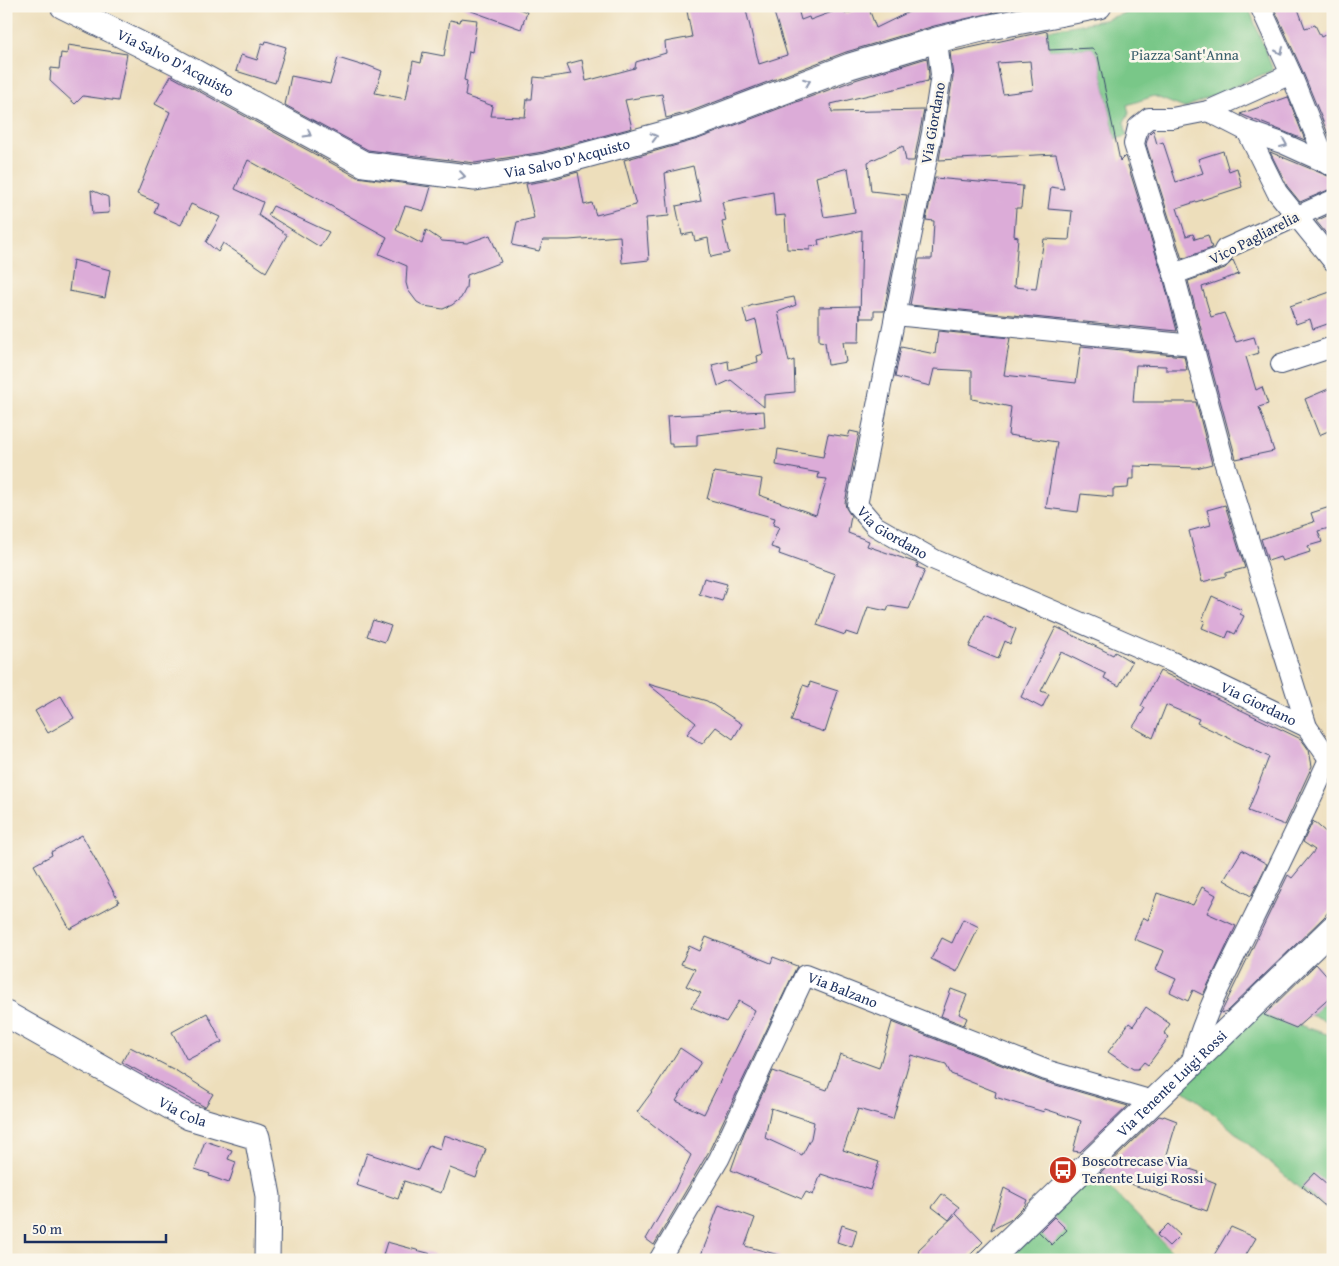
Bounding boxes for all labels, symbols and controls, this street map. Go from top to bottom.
street label: Via Salvo D'Acquisto [114,23,238,102]
park label: Piazza Sant'Anna [1131,44,1239,65]
one-way arrow [1274,46,1285,55]
one-way arrow [802,78,811,89]
street label: Via Giordano [915,80,950,165]
one-way arrow [302,127,311,137]
one-way arrow [649,132,658,142]
street label: Via Salvo D'Acquisto [502,133,633,183]
one-way arrow [1279,138,1288,149]
one-way arrow [457,171,466,181]
street label: Vico Pagliarelia [1205,206,1302,269]
street label: Via Giordano [852,501,932,564]
street label: Via Giordano [1217,676,1301,731]
street label: Via Balzano [804,966,881,1013]
street label: Via Tenente Luigi Rossi [1112,1025,1231,1142]
street label: Via Cola [155,1091,209,1132]
place label: Boscotrecase Via Tenente Luigi Rossi [1082,1150,1203,1188]
bus stop icon: Boscotrecase Via Tenente Luigi Rossi [1048,1155,1078,1185]
scale bar [25,1211,166,1243]
text: 50 m [32,1218,63,1239]

